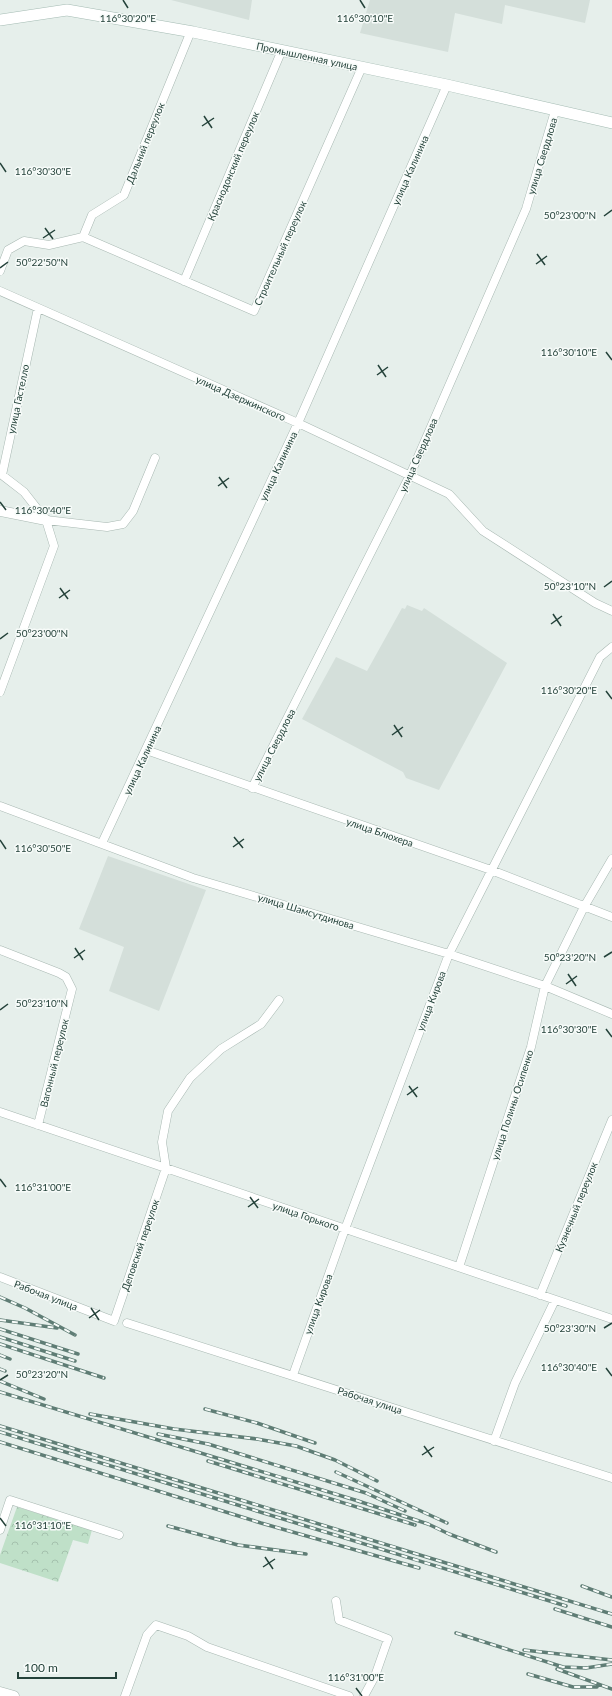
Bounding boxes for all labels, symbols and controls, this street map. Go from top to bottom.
text: 116°30'20"E [100,12,156,24]
text: 116°30'10"E [337,12,393,24]
street label: Промышленная улица [255,39,359,73]
street label: Дальний переулок [123,100,167,185]
street label: Краснодонский переулок [205,109,262,222]
street label: улица Свердлова [525,116,559,196]
street label: улица Калинина [389,133,431,207]
text: 116°30'30"E [15,165,71,177]
street label: Строительный переулок [251,198,309,307]
text: 50°23'00"N [544,209,596,221]
text: 50°22'50"N [16,256,68,268]
text: 116°30'10"E [541,346,597,358]
street label: улица Гастелло [5,363,31,435]
street label: улица Дзержинского [194,373,288,423]
street label: улица Свердлова [396,416,440,494]
street label: улица Калинина [257,429,299,503]
text: 116°30'40"E [15,504,71,516]
text: 50°23'10"N [544,580,596,592]
text: 50°23'00"N [16,627,68,639]
text: 116°30'20"E [541,684,597,696]
street label: улица Свердлова [251,707,297,783]
street label: улица Калинина [121,723,163,797]
street label: улица Блюхера [345,815,415,849]
text: 116°30'50"E [15,842,71,854]
street label: улица Шамсутдинова [256,891,356,931]
text: 50°23'20"N [544,951,596,963]
street label: улица Кирова [414,969,448,1033]
text: 50°23'10"N [16,997,68,1009]
street label: Вагонный переулок [37,1017,71,1108]
text: 116°30'30"E [541,1023,597,1035]
street label: улица Полины Осипенко [488,1048,536,1162]
street label: Кузнечный переулок [552,1159,600,1254]
text: 116°31'00"E [15,1181,71,1193]
street label: Деповский переулок [119,1197,162,1292]
street label: улица Горького [271,1199,341,1233]
street label: улица Кирова [302,1272,335,1336]
street label: Рабочая улица [12,1277,80,1313]
text: 50°23'30"N [544,1322,596,1334]
text: 116°30'40"E [541,1361,597,1373]
text: 50°23'20"N [16,1368,68,1380]
street label: Рабочая улица [336,1384,404,1416]
text: 116°31'10"E [15,1519,71,1531]
scale bar [18,1654,116,1680]
text: 100 m [24,1660,58,1675]
text: 116°31'00"E [328,1671,384,1683]

